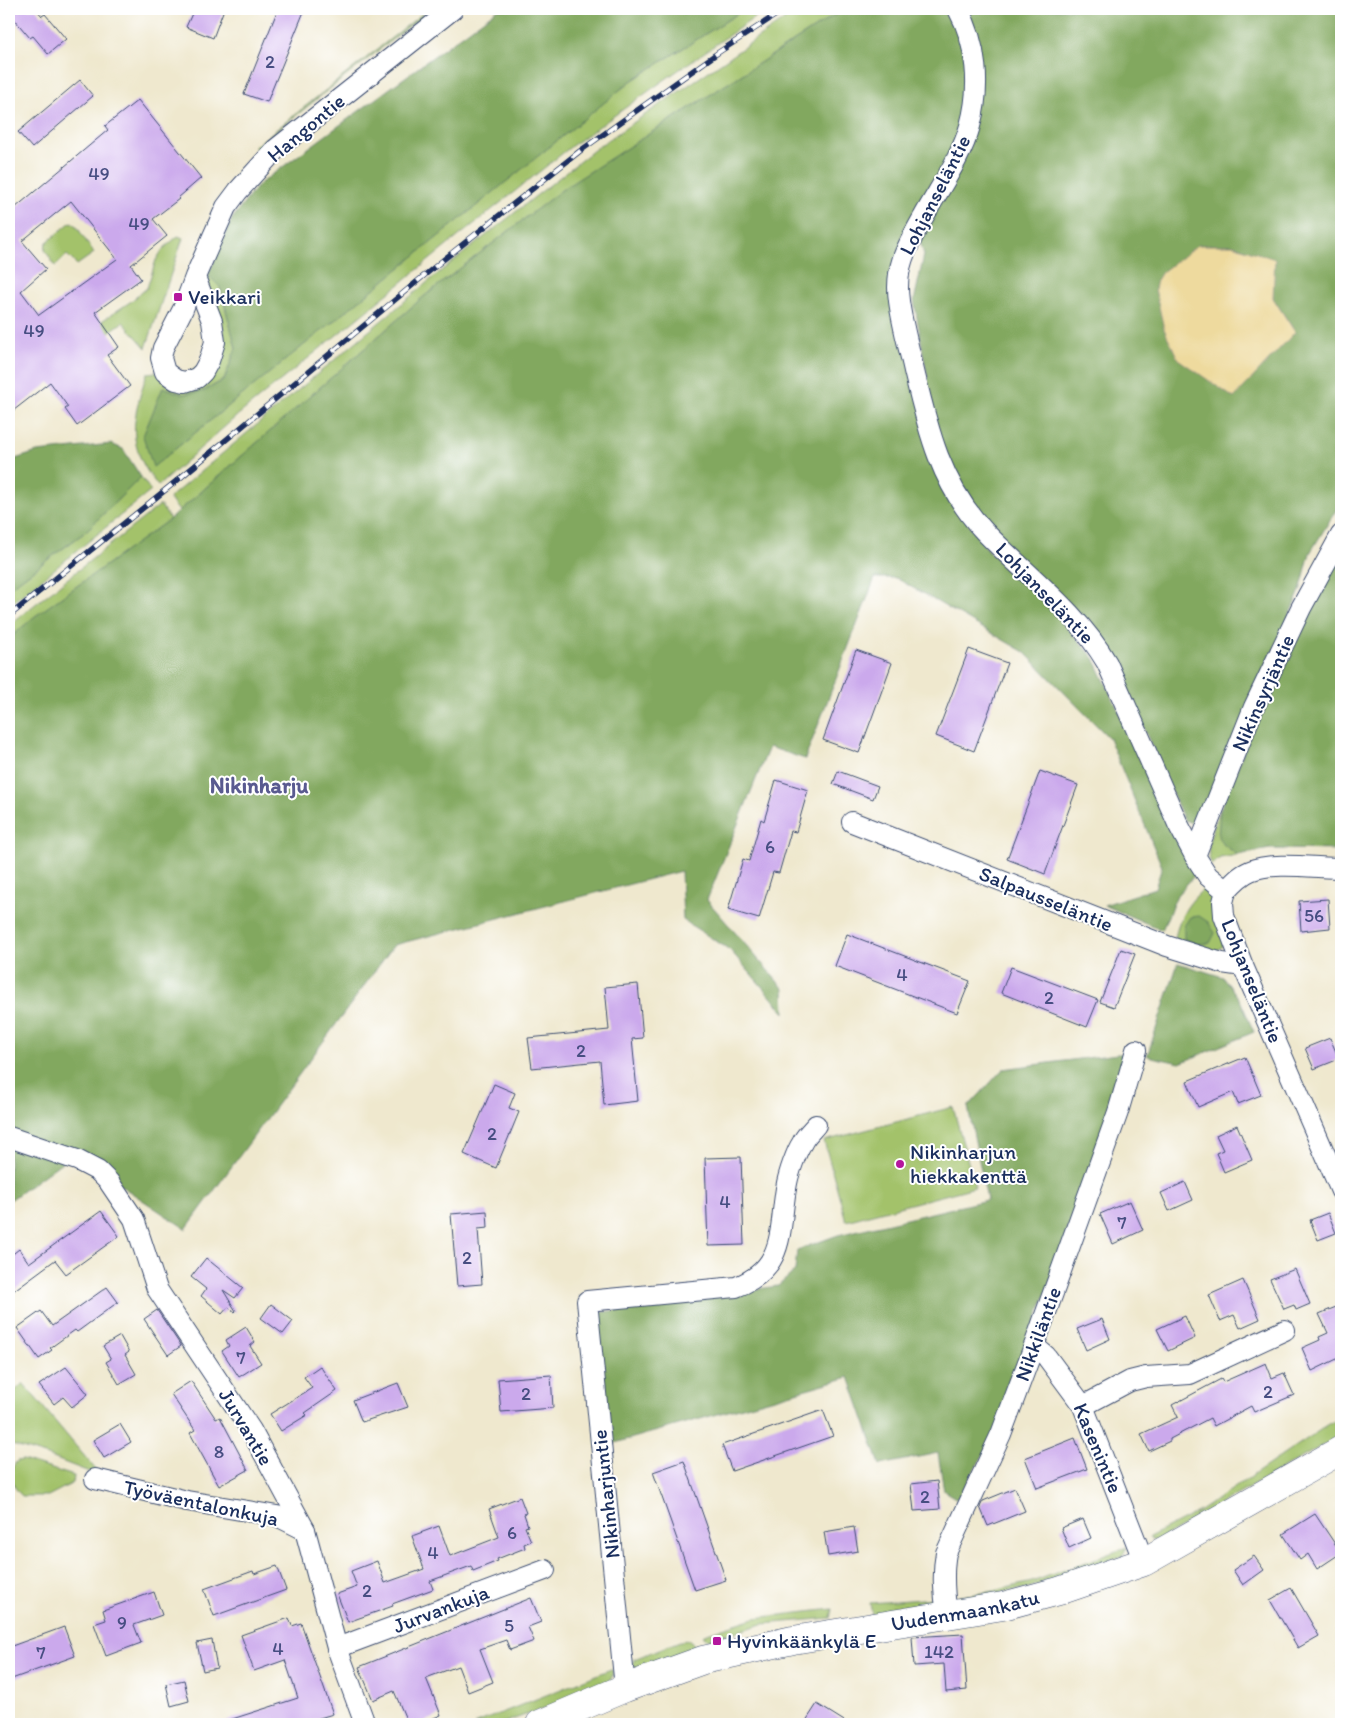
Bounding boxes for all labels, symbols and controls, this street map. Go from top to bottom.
house number: 2 [265,50,275,73]
street label: Hangontie [262,88,350,167]
street label: Lohjanseläntie [894,130,976,259]
house number: 49 [88,162,110,185]
house number: 49 [128,212,150,235]
place label: Veikkari [188,284,261,309]
marker: Veikkari [172,291,184,303]
house number: 49 [23,319,45,342]
street label: Lohjanseläntie [991,537,1100,649]
street label: Nikinsyrjäntie [1226,630,1299,755]
district label: Nikinharju [210,772,309,799]
house number: 6 [765,835,775,858]
street label: Salpausseläntie [976,860,1117,937]
house number: 56 [1304,904,1324,927]
street label: Lohjanseläntie [1216,915,1289,1047]
house number: 4 [896,963,908,986]
house number: 2 [1044,986,1054,1009]
house number: 2 [576,1039,586,1062]
house number: 2 [487,1122,497,1145]
place label: Nikinharjun hiekkakenttä [910,1139,1027,1188]
marker: Nikinharjun hiekkakenttä [894,1158,906,1170]
house number: 4 [719,1190,731,1213]
house number: 7 [1117,1211,1127,1234]
house number: 2 [462,1246,472,1269]
street label: Nikkiläntie [1009,1283,1066,1384]
house number: 7 [236,1346,246,1369]
house number: 2 [1263,1380,1273,1403]
house number: 2 [521,1382,531,1405]
street label: Jurvantie [214,1384,279,1470]
street label: Kasenintie [1068,1399,1129,1497]
street label: Nikinharjuntie [586,1428,625,1560]
house number: 8 [214,1440,224,1463]
street label: Työväentalonkuja [121,1474,281,1531]
house number: 2 [920,1485,930,1508]
house number: 6 [507,1521,517,1544]
house number: 4 [427,1541,439,1564]
house number: 2 [362,1579,372,1602]
street label: Jurvankuja [389,1579,492,1638]
street label: Uudenmaankatu [889,1584,1042,1636]
house number: 9 [117,1611,127,1634]
house number: 5 [504,1614,514,1637]
place label: Hyvinkäänkylä E [727,1628,876,1653]
marker: Hyvinkäänkylä E [711,1635,723,1647]
house number: 4 [272,1637,284,1660]
house number: 142 [924,1640,954,1663]
house number: 7 [36,1641,46,1664]

